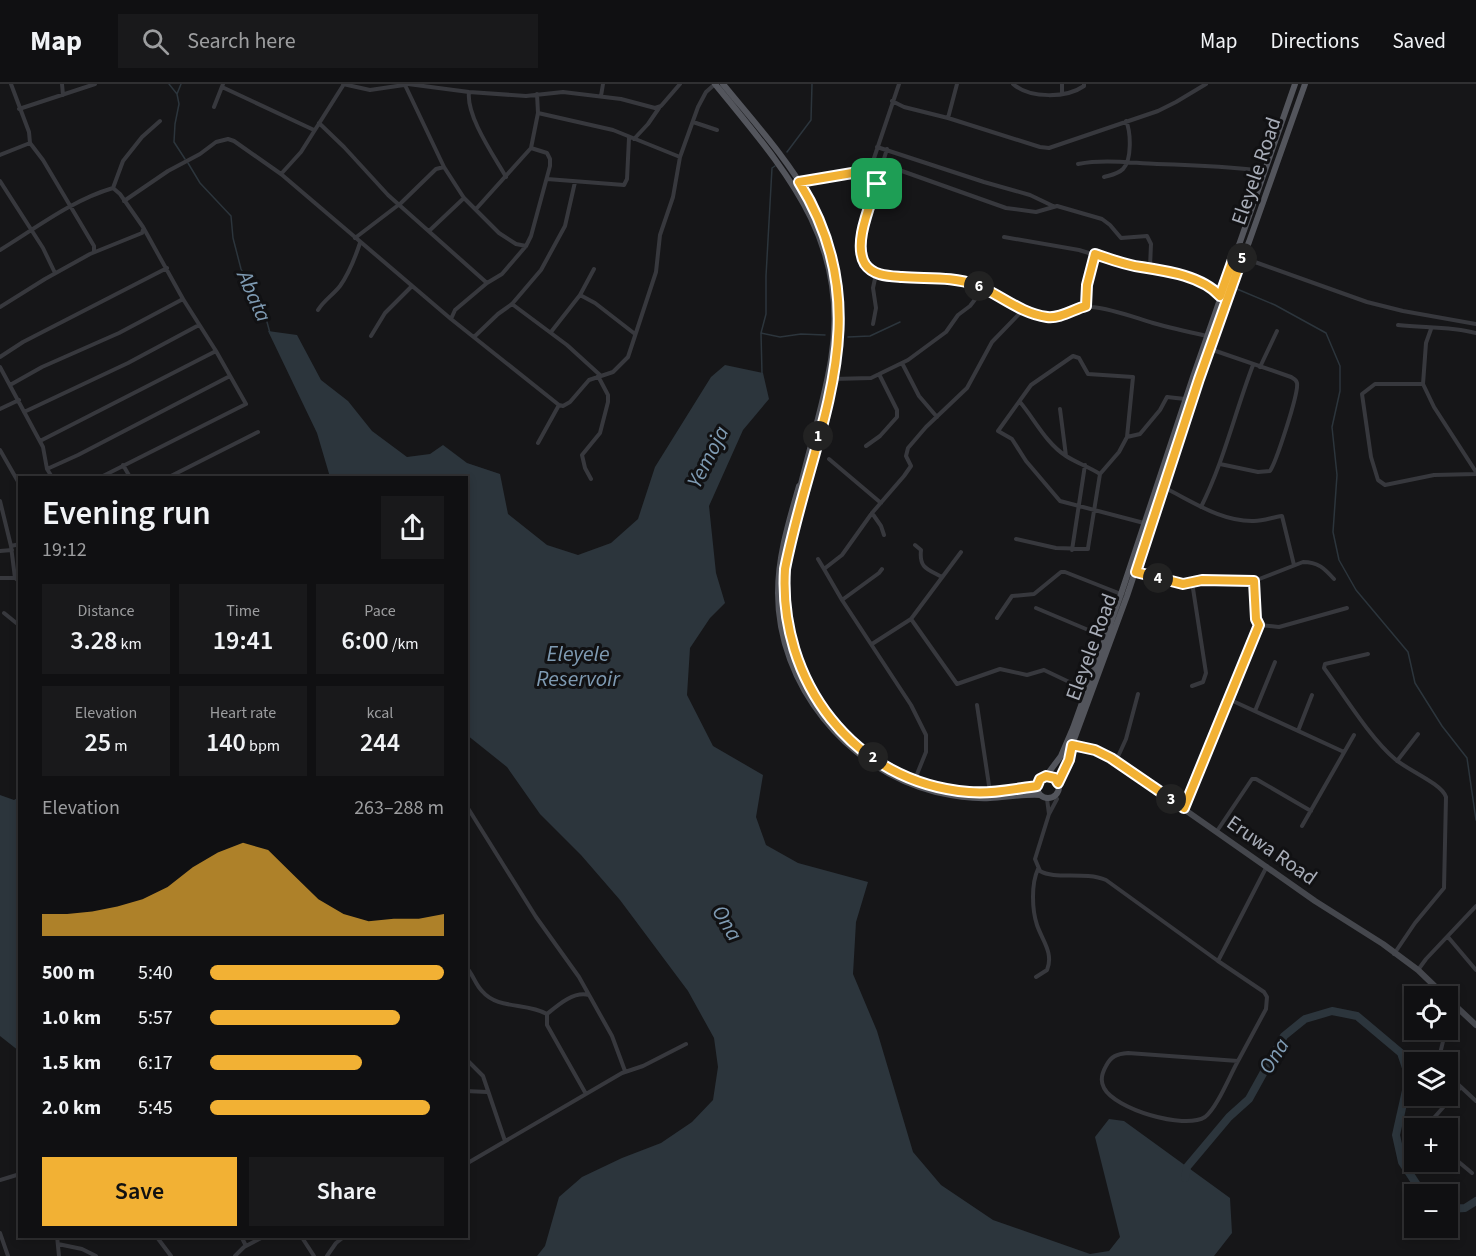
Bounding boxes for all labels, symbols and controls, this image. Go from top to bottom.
search box [118,14,538,68]
text: Map [30,21,82,61]
icon: search [139,25,172,58]
text: Search here [187,25,296,57]
text: Map [1200,26,1238,56]
text: Directions [1271,26,1359,56]
text: Saved [1392,26,1446,56]
street label: Eleyele Road [1224,113,1288,229]
pin [851,158,902,209]
icon: arrive [860,167,893,200]
pin: 5 [1227,243,1257,273]
text: 5 [1238,247,1246,269]
water label: Abata [228,263,280,327]
pin: 6 [964,271,994,301]
text: 6 [975,275,983,297]
water label: Yemoja [679,420,737,494]
pin: 1 [803,421,833,451]
text: 1 [814,425,822,447]
text: Evening run [42,490,211,537]
button: share [381,496,444,559]
text: 19:12 [42,536,87,564]
pin: 4 [1143,563,1173,593]
text: 4 [1154,567,1162,589]
street label: Eleyele Road [1058,589,1124,705]
text: Distance [78,600,134,622]
text: Time [226,600,260,622]
text: Pace [364,600,396,622]
text: 3.28 [70,622,117,659]
text: 19:41 [213,622,273,659]
text: 6:00 [341,622,389,659]
text: km [117,633,142,655]
text: /km [389,633,419,655]
water label: Eleyele Reservoir [536,638,621,695]
text: Elevation [75,702,137,724]
text: Heart rate [210,702,276,724]
text: kcal [367,702,393,724]
text: 25 [84,724,111,761]
text: 140 [206,724,246,761]
text: 244 [360,724,400,761]
text: m [111,735,128,757]
text: bpm [246,735,280,757]
pin: 2 [858,742,888,772]
text: 2 [869,746,877,768]
pin: 3 [1156,784,1186,814]
text: 3 [1167,788,1175,810]
text: Elevation [42,794,120,822]
text: 263–288 m [354,794,444,822]
street label: Eruwa Road [1221,808,1323,892]
water label: Ona [704,899,750,947]
text: 500 m [42,959,95,987]
text: 5:40 [138,959,173,987]
map controls [1404,986,1458,1238]
button: locate [1404,986,1458,1040]
text: 1.0 km [42,1004,101,1032]
text: 5:57 [138,1004,173,1032]
water label: Ona [1251,1032,1298,1080]
text: 1.5 km [42,1049,101,1077]
text: 6:17 [138,1049,173,1077]
button: layers [1404,1052,1458,1106]
text: 2.0 km [42,1094,101,1122]
text: 5:45 [138,1094,173,1122]
button: + [1404,1118,1458,1172]
button: Save [42,1157,237,1226]
button: Share [249,1157,444,1226]
button: − [1404,1184,1458,1238]

